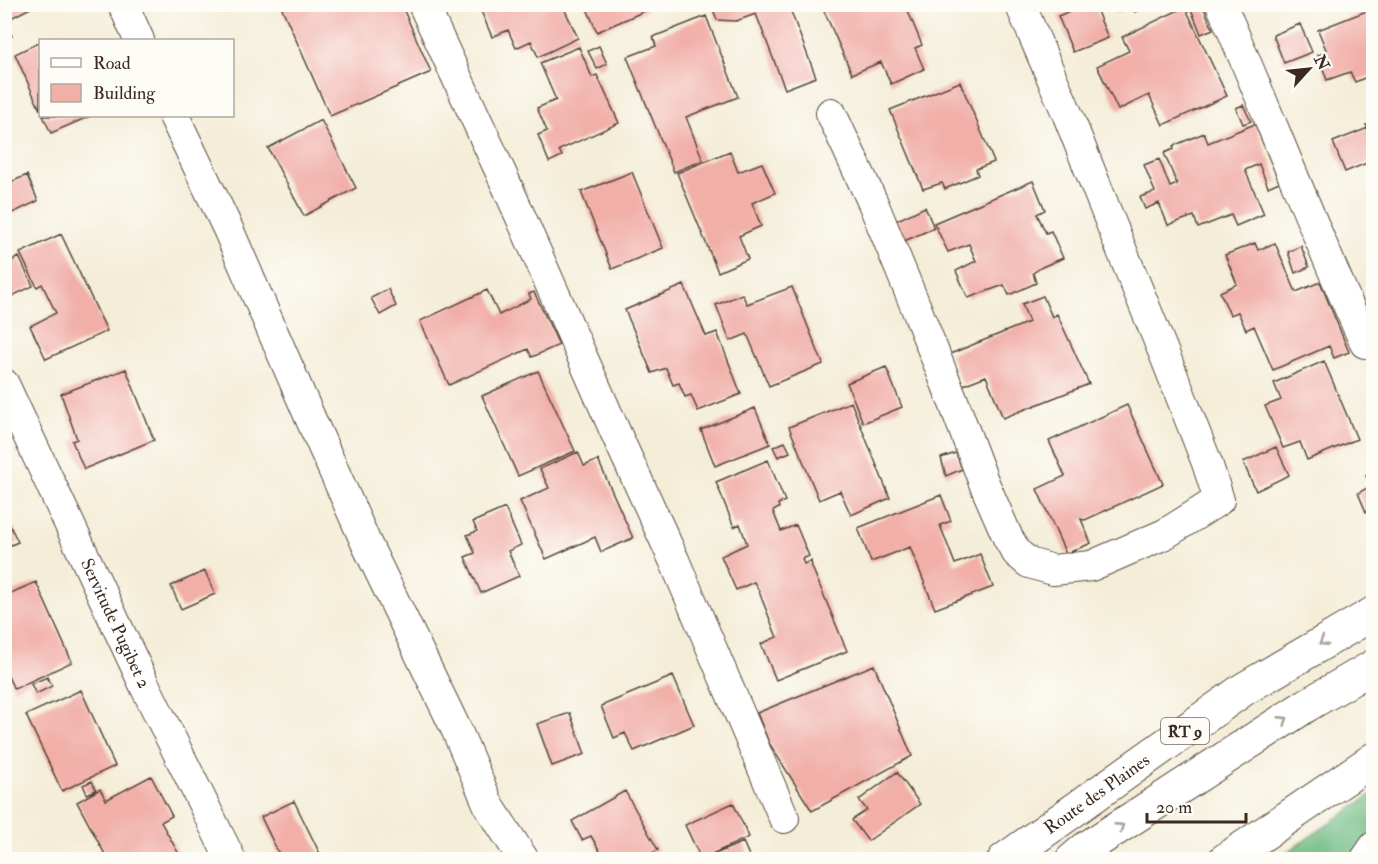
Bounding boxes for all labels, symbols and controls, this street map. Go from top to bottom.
legend [39,39,234,117]
north arrow [1279,39,1339,99]
text: N [1309,51,1334,74]
text: Road [93,52,131,75]
text: Building [93,82,156,105]
street label: Servitude Pugibet 2 [75,555,155,692]
one-way arrow [1319,635,1329,647]
one-way arrow [1277,716,1288,727]
road number: RT 9 [1161,718,1209,744]
street label: Route des Plaines [1040,749,1155,840]
scale bar [1147,786,1246,824]
text: 20 m [1156,796,1192,819]
one-way arrow [1114,823,1125,834]

